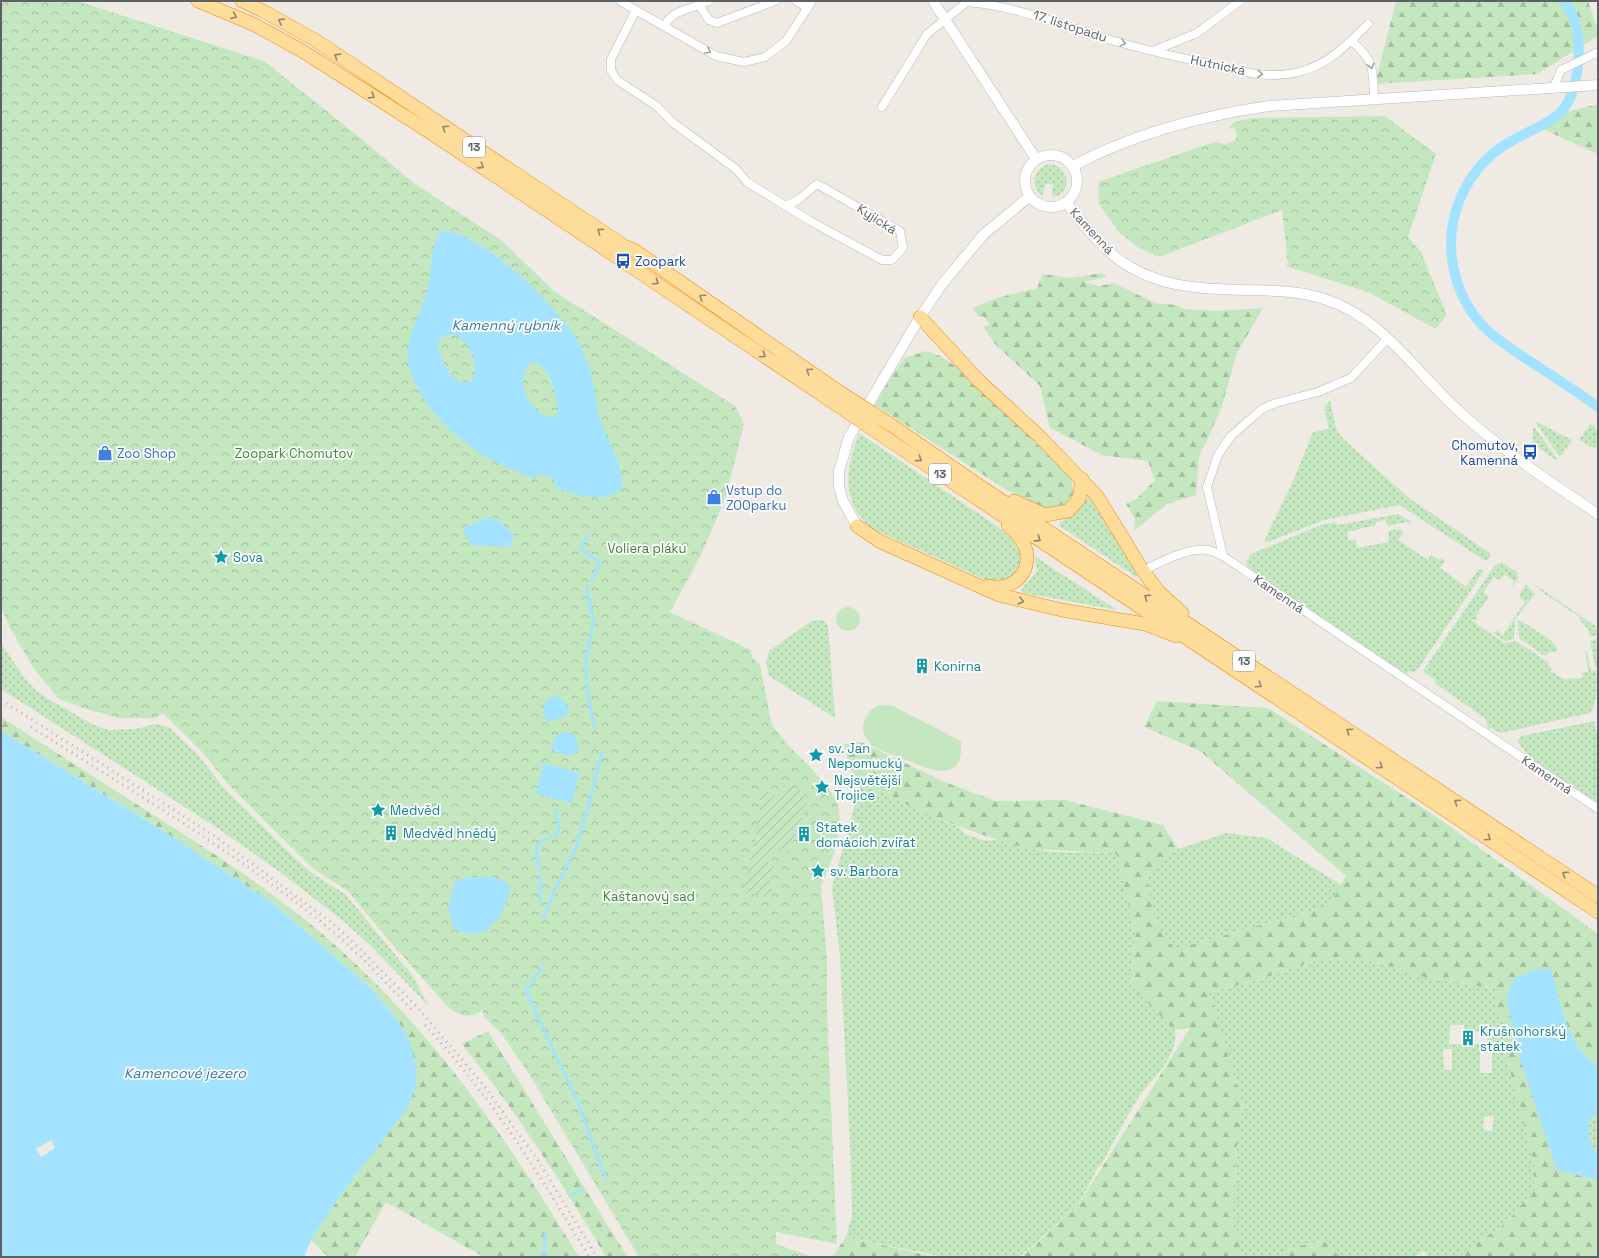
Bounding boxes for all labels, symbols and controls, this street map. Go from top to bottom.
street label: 17. listopadu [1031,6,1109,46]
one-way arrow [230,11,238,19]
one-way arrow [278,18,285,25]
one-way arrow [1119,38,1126,47]
one-way arrow [704,47,711,54]
street label: Hutnická [1189,51,1248,79]
one-way arrow [335,53,342,60]
one-way arrow [1366,62,1375,69]
one-way arrow [1257,69,1263,78]
one-way arrow [368,91,375,98]
one-way arrow [443,126,450,133]
road number: 13 [463,137,485,157]
one-way arrow [477,162,484,169]
street label: Kyjická [854,200,901,238]
street label: Kamenná [1066,204,1118,258]
one-way arrow [598,229,605,236]
bus stop icon: Zoopark [614,252,632,270]
place label: Zoopark [635,253,686,270]
one-way arrow [652,277,659,285]
one-way arrow [699,294,706,302]
water label: Kamenný rybník [452,316,562,334]
one-way arrow [759,350,766,357]
one-way arrow [807,369,814,376]
place label: Chomutov, Kamenná [1451,437,1519,469]
bus stop icon: Chomutov, Kamenná [1521,443,1539,461]
shop icon: Zoo Shop [96,444,114,462]
place label: Zoo Shop [117,445,176,462]
park label: Zoopark Chomutov [235,445,353,462]
one-way arrow [914,455,921,462]
road number: 13 [929,464,951,484]
place label: Vstup do ZOOparku [726,482,786,514]
shop icon: Vstup do ZOOparku [705,488,723,506]
one-way arrow [1034,534,1041,542]
park label: Voliera pláku [607,540,687,557]
place icon: Sova [212,548,230,566]
place label: Sova [233,549,264,566]
street label: Kamenná [1250,571,1308,617]
one-way arrow [1144,594,1151,602]
one-way arrow [1018,597,1025,605]
road number: 13 [1233,651,1255,671]
building icon: Konírna [913,657,931,675]
place label: Konírna [934,658,982,675]
one-way arrow [1255,680,1262,688]
one-way arrow [1346,728,1353,735]
place label: sv. Jan Nepomucký [828,740,903,772]
place icon: sv. Jan Nepomucký [807,746,825,764]
street label: Kamenná [1518,752,1576,798]
one-way arrow [1376,761,1383,769]
place label: Nejsvětější Trojice [834,772,902,804]
place icon: Nejsvětější Trojice [813,778,831,796]
one-way arrow [1454,799,1461,807]
place icon: Medvěd [369,801,387,819]
place label: Medvěd [390,802,440,819]
place label: Statek domácích zvířat [816,819,916,851]
building icon: Medvěd hnědý [382,824,400,842]
place label: Medvěd hnědý [403,825,496,842]
building icon: Statek domácích zvířat [795,825,813,843]
one-way arrow [1484,833,1491,841]
place icon: sv. Barbora [809,862,827,880]
place label: sv. Barbora [830,863,899,880]
one-way arrow [1563,872,1570,879]
park label: Kaštanový sad [603,888,695,905]
place label: Krušnohorský statek [1480,1023,1566,1055]
building icon: Krušnohorský statek [1459,1029,1477,1047]
water label: Kamencové jezero [124,1064,246,1082]

